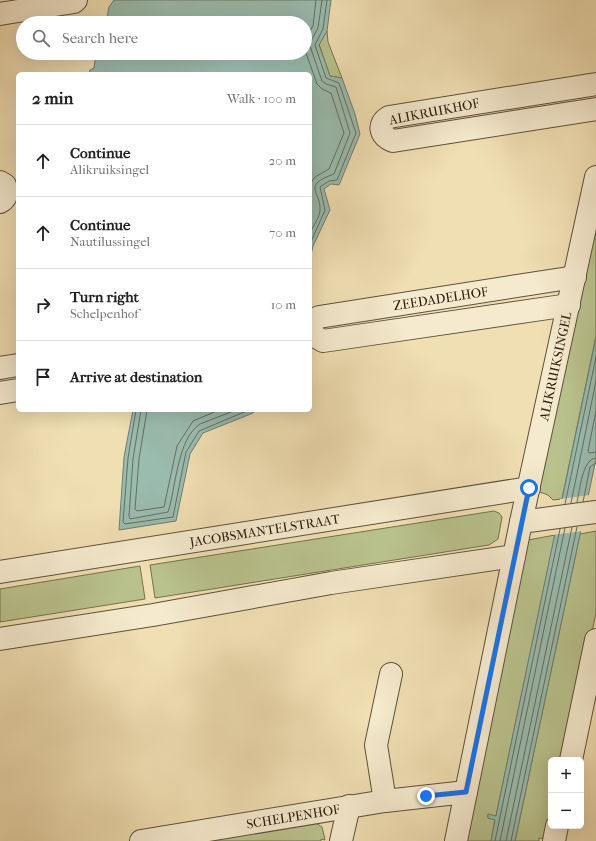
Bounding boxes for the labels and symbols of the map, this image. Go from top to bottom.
street label: ALIKRUIKHOF [387,95,481,128]
street label: ZEEDADELHOF [392,284,489,313]
street label: ALIKRUIKSINGEL [536,310,574,423]
route start [520,479,538,497]
street label: JACOBSMANTELSTRAAT [188,511,341,550]
route end [417,787,435,805]
street label: SCHELPENHOF [245,802,341,832]

